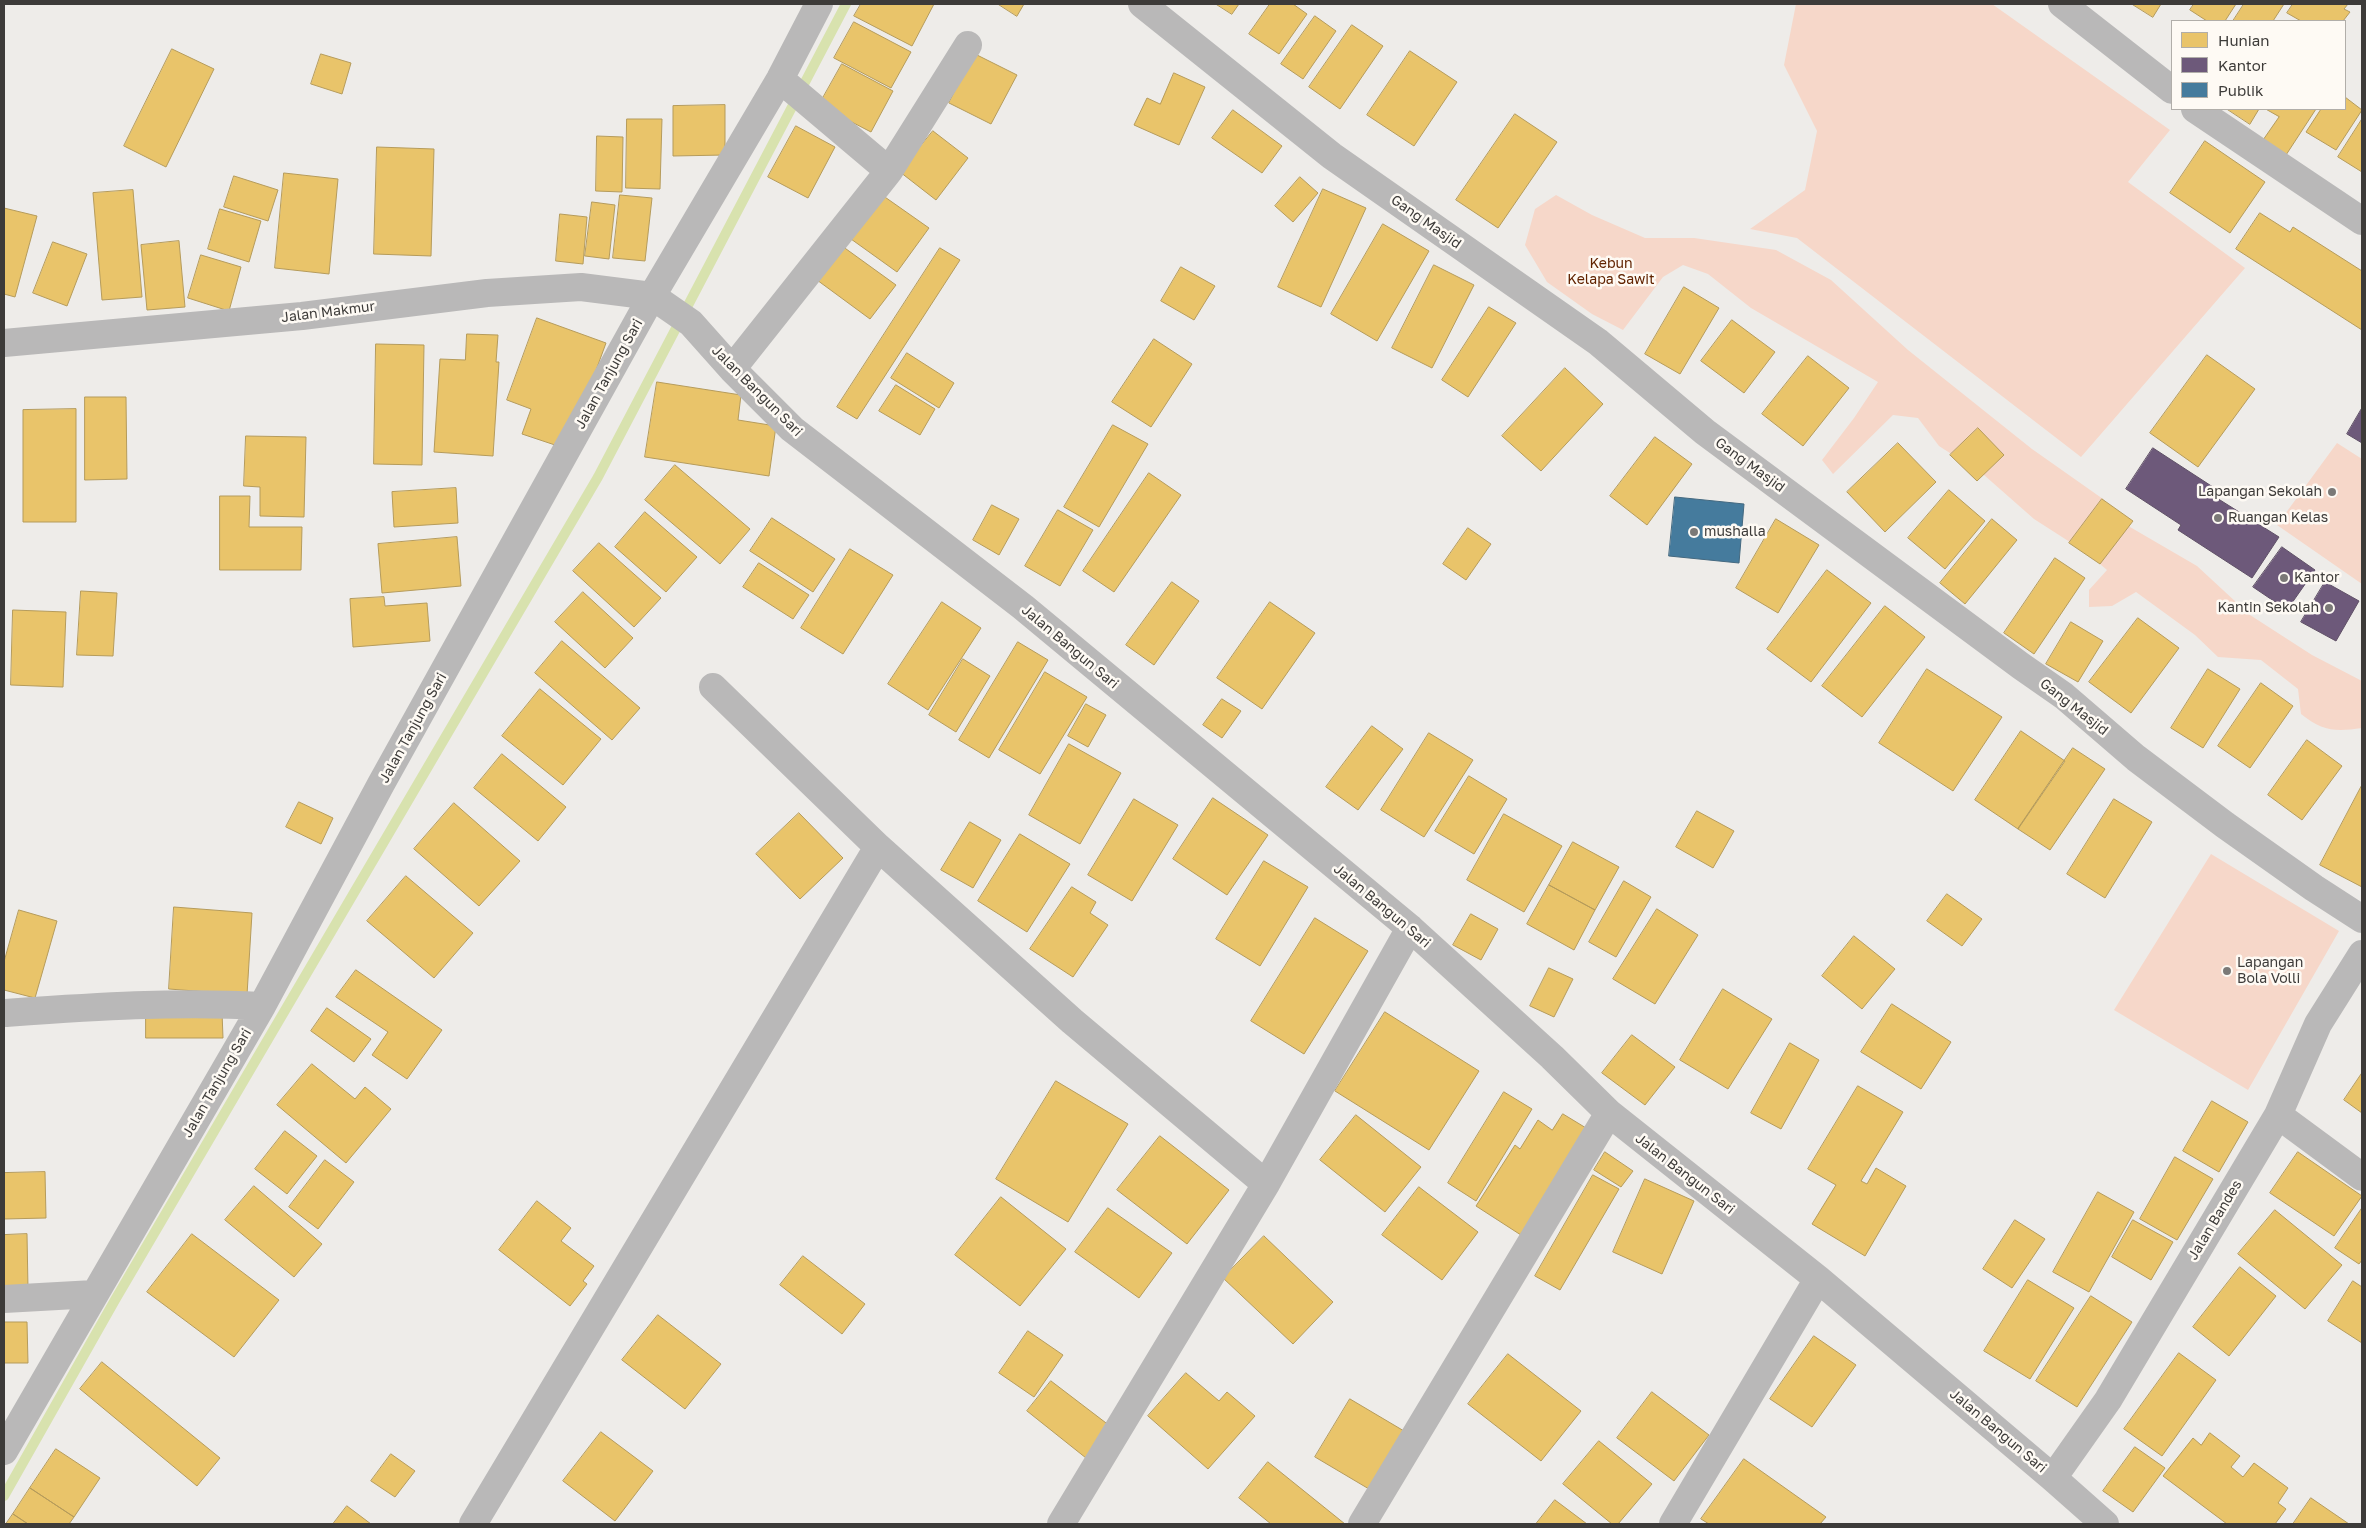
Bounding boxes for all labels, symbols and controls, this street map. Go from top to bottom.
legend [2171,20,2346,110]
text: Hunian [2218,31,2269,49]
text: Kantor [2218,56,2267,74]
text: Publik [2218,81,2263,99]
street label: Gang Masjid [1388,192,1464,252]
park label: Kebun Kelapa Sawit [1567,256,1655,288]
street label: Jalan Makmur [280,298,376,326]
street label: Jalan Tanjung Sari [572,316,646,432]
street label: Jalan Bangun Sari [708,342,806,440]
street label: Gang Masjid [1712,434,1788,496]
place label: Lapangan Sekolah [2198,484,2322,500]
marker: Lapangan Sekolah [2326,486,2338,498]
place label: Ruangan Kelas [2228,510,2328,526]
marker: Ruangan Kelas [2212,512,2224,524]
place label: mushalla [1704,524,1766,540]
marker: mushalla [1688,526,1700,538]
place label: Kantor [2294,570,2339,586]
marker: Kantor [2278,572,2290,584]
place label: Kantin Sekolah [2218,600,2319,616]
street label: Jalan Bangun Sari [1018,602,1122,692]
marker: Kantin Sekolah [2323,602,2335,614]
street label: Jalan Tanjung Sari [376,670,450,786]
street label: Gang Masjid [2037,675,2111,739]
street label: Jalan Bangun Sari [1330,861,1434,951]
place label: Lapangan Bola Volli [2237,955,2303,988]
marker: Lapangan Bola Volli [2221,965,2233,977]
street label: Jalan Tanjung Sari [179,1025,255,1141]
street label: Jalan Bangun Sari [1632,1130,1738,1218]
street label: Jalan Bandes [2185,1177,2245,1263]
street label: Jalan Bangun Sari [1946,1386,2050,1476]

